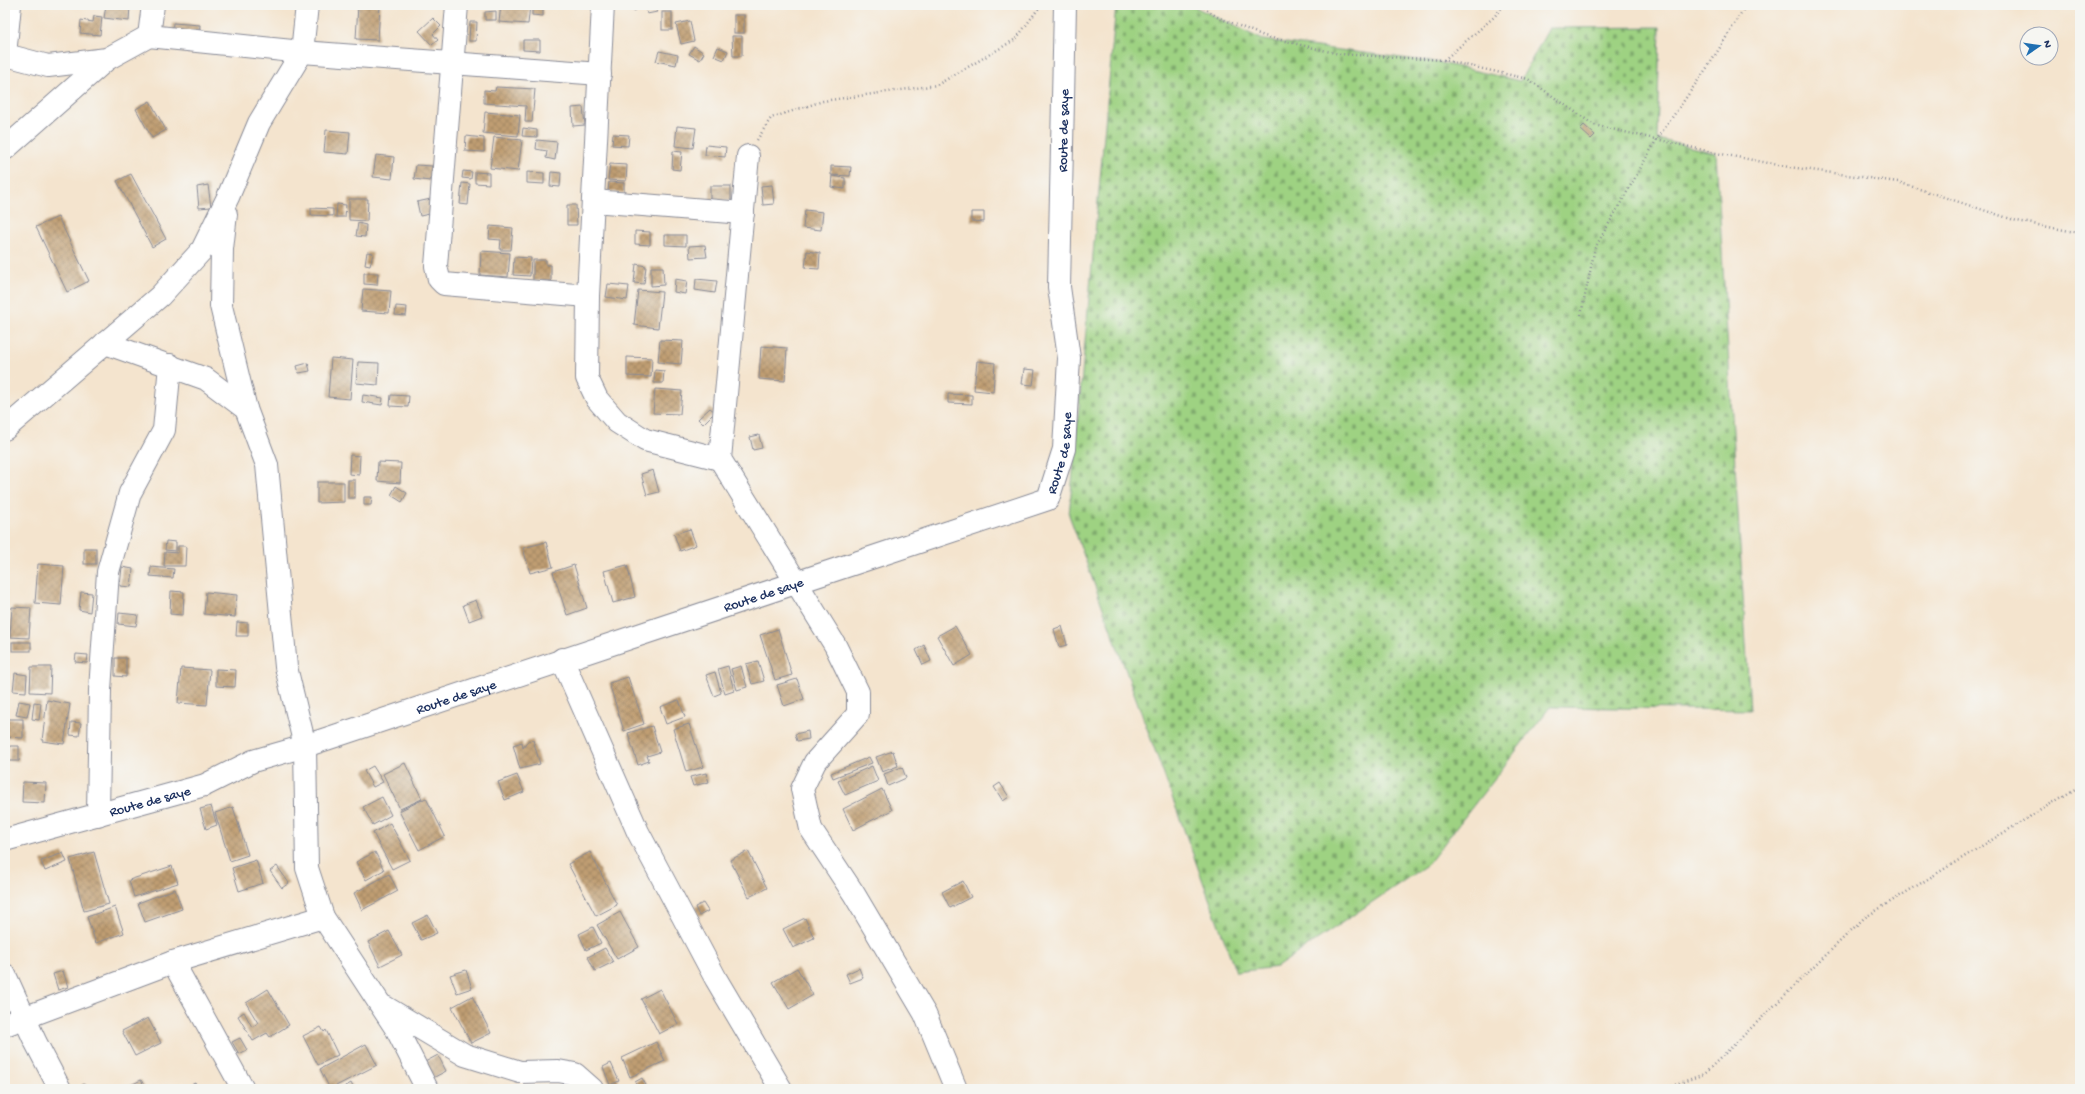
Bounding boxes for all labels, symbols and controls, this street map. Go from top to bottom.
north arrow [2019,26,2059,66]
text: N [2040,39,2053,49]
street label: Route de saye [1055,88,1074,172]
street label: Route de saye [1044,411,1077,496]
street label: Route de saye [722,575,807,617]
street label: Route de saye [414,677,499,719]
street label: Route de saye [108,783,193,822]

